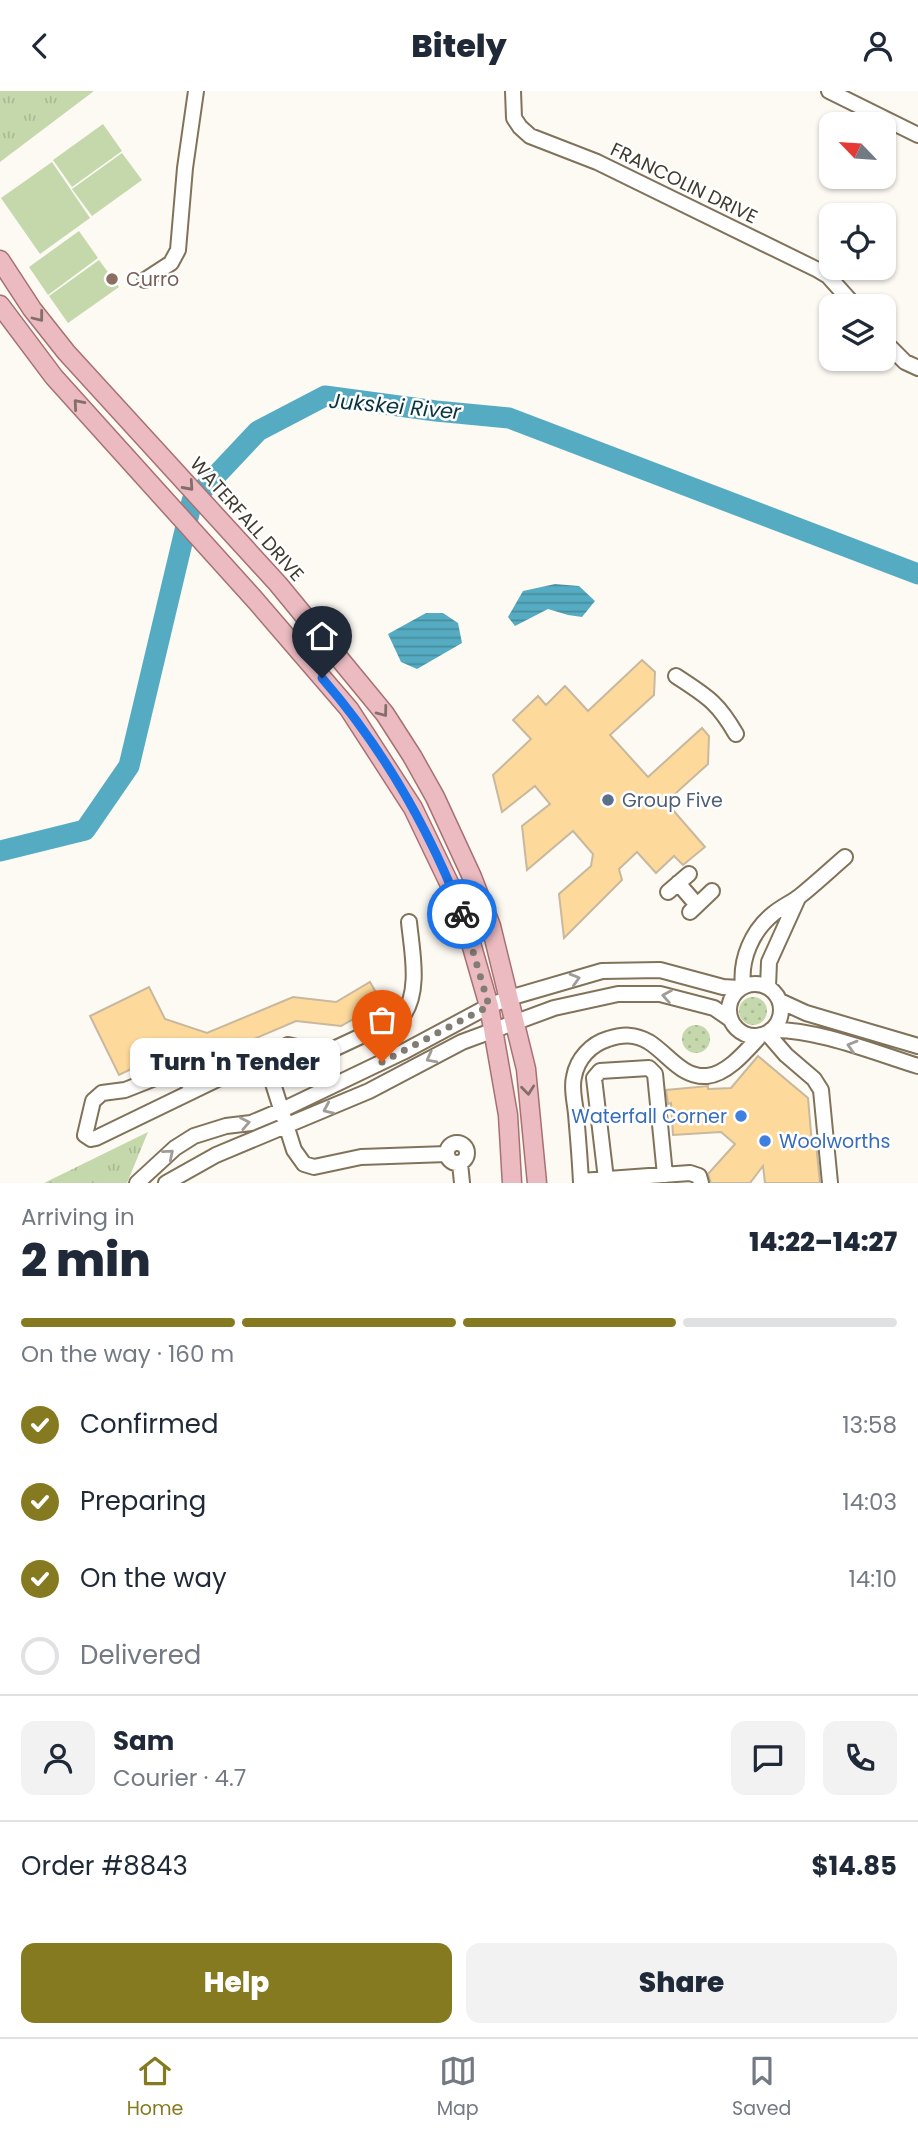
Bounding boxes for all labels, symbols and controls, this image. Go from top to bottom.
text: Bitely [411,23,507,68]
icon: back [21,27,59,65]
icon: person [859,27,897,65]
north arrow [819,112,896,189]
map controls [819,112,896,371]
street label: FRANCOLIN DRIVE [606,136,762,230]
button: locate [819,203,896,280]
place label: Curro [126,266,179,293]
marker: Curro [104,271,120,287]
button: layers [819,294,896,371]
one-way arrow [30,309,43,321]
water label: Jukskei River [328,386,463,426]
one-way arrow [74,400,87,413]
street label: WATERFALL DRIVE [184,451,310,587]
one-way arrow [180,478,193,491]
pin [292,606,352,678]
icon: home [303,617,341,655]
one-way arrow [375,704,388,717]
place label: Group Five [622,787,723,814]
marker: Group Five [600,792,616,808]
courier [427,879,497,949]
icon: bike [443,895,481,933]
one-way arrow [568,973,580,988]
one-way arrow [661,989,673,1004]
pin [352,990,412,1062]
icon: bag [363,1001,401,1039]
callout: Turn 'n Tender [130,1037,340,1087]
one-way arrow [847,1040,859,1055]
text: Turn 'n Tender [150,1046,320,1078]
one-way arrow [426,1050,438,1064]
one-way arrow [521,1084,536,1095]
one-way arrow [323,1101,335,1115]
place label: Waterfall Corner [571,1103,727,1130]
marker: Waterfall Corner [733,1108,749,1124]
one-way arrow [239,1116,251,1131]
place label: Woolworths [779,1128,890,1155]
marker: Woolworths [757,1133,773,1149]
one-way arrow [161,1149,174,1162]
text: Arriving in [21,1201,135,1233]
text: 14:22–14:27 [749,1224,897,1260]
text: 2 min [21,1228,151,1292]
text: On the way · 160 m [21,1338,234,1370]
icon: check [21,1406,59,1444]
text: Confirmed [80,1406,218,1442]
text: 13:58 [842,1409,897,1441]
icon: check [21,1483,59,1521]
text: Preparing [80,1483,206,1519]
text: 14:03 [842,1486,897,1518]
icon: check [21,1560,59,1598]
text: On the way [80,1560,227,1596]
text: 14:10 [848,1563,897,1595]
text: Delivered [80,1637,201,1673]
button: person [21,1721,95,1795]
button: chat [731,1721,805,1795]
button: phone [823,1721,897,1795]
text: Sam [113,1723,174,1759]
text: Courier · 4.7 [113,1762,246,1794]
text: Order #8843 [21,1848,188,1884]
text: $14.85 [811,1848,897,1884]
button: Help [21,1943,452,2023]
button: Share [466,1943,897,2023]
tab: Home [127,2052,183,2123]
tab: Map [437,2052,479,2123]
tab: Saved [732,2052,791,2123]

